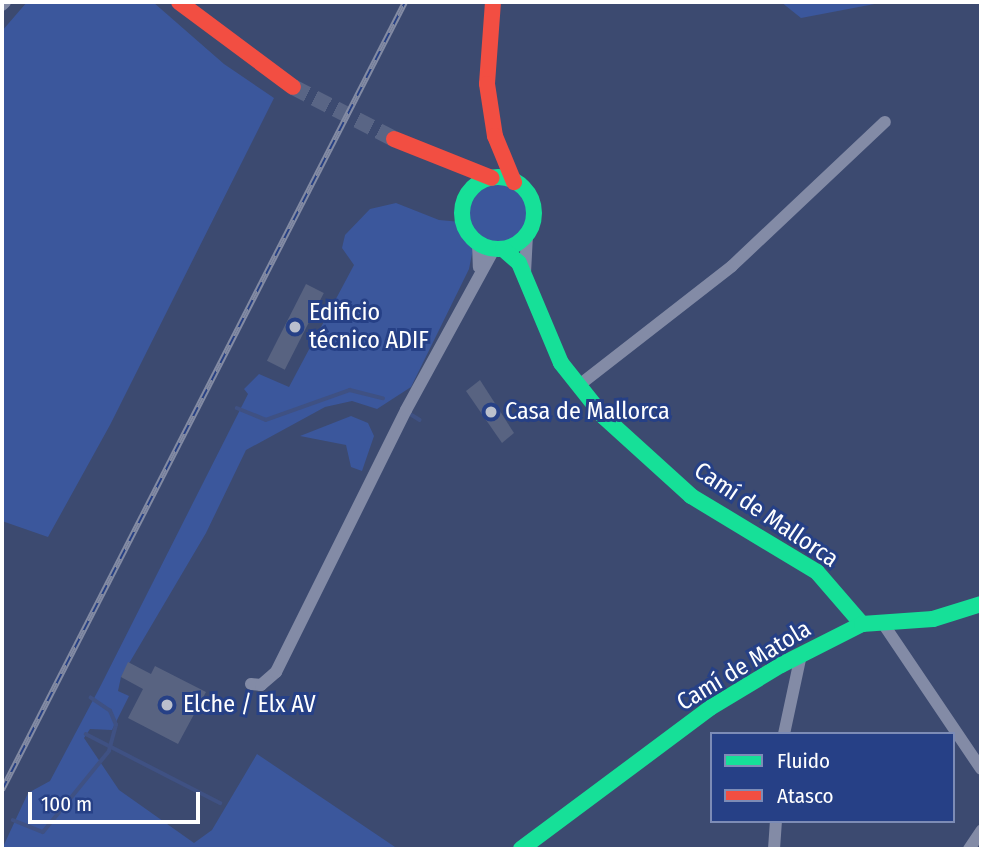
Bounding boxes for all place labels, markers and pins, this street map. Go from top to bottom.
place label: Edificio técnico ADIF [309,299,429,355]
marker: Edificio técnico ADIF [287,319,303,335]
place label: Casa de Mallorca [505,398,670,426]
marker: Casa de Mallorca [483,404,499,420]
place label: Elche / Elx AV [183,691,316,719]
marker: Elche / Elx AV [157,695,177,715]

